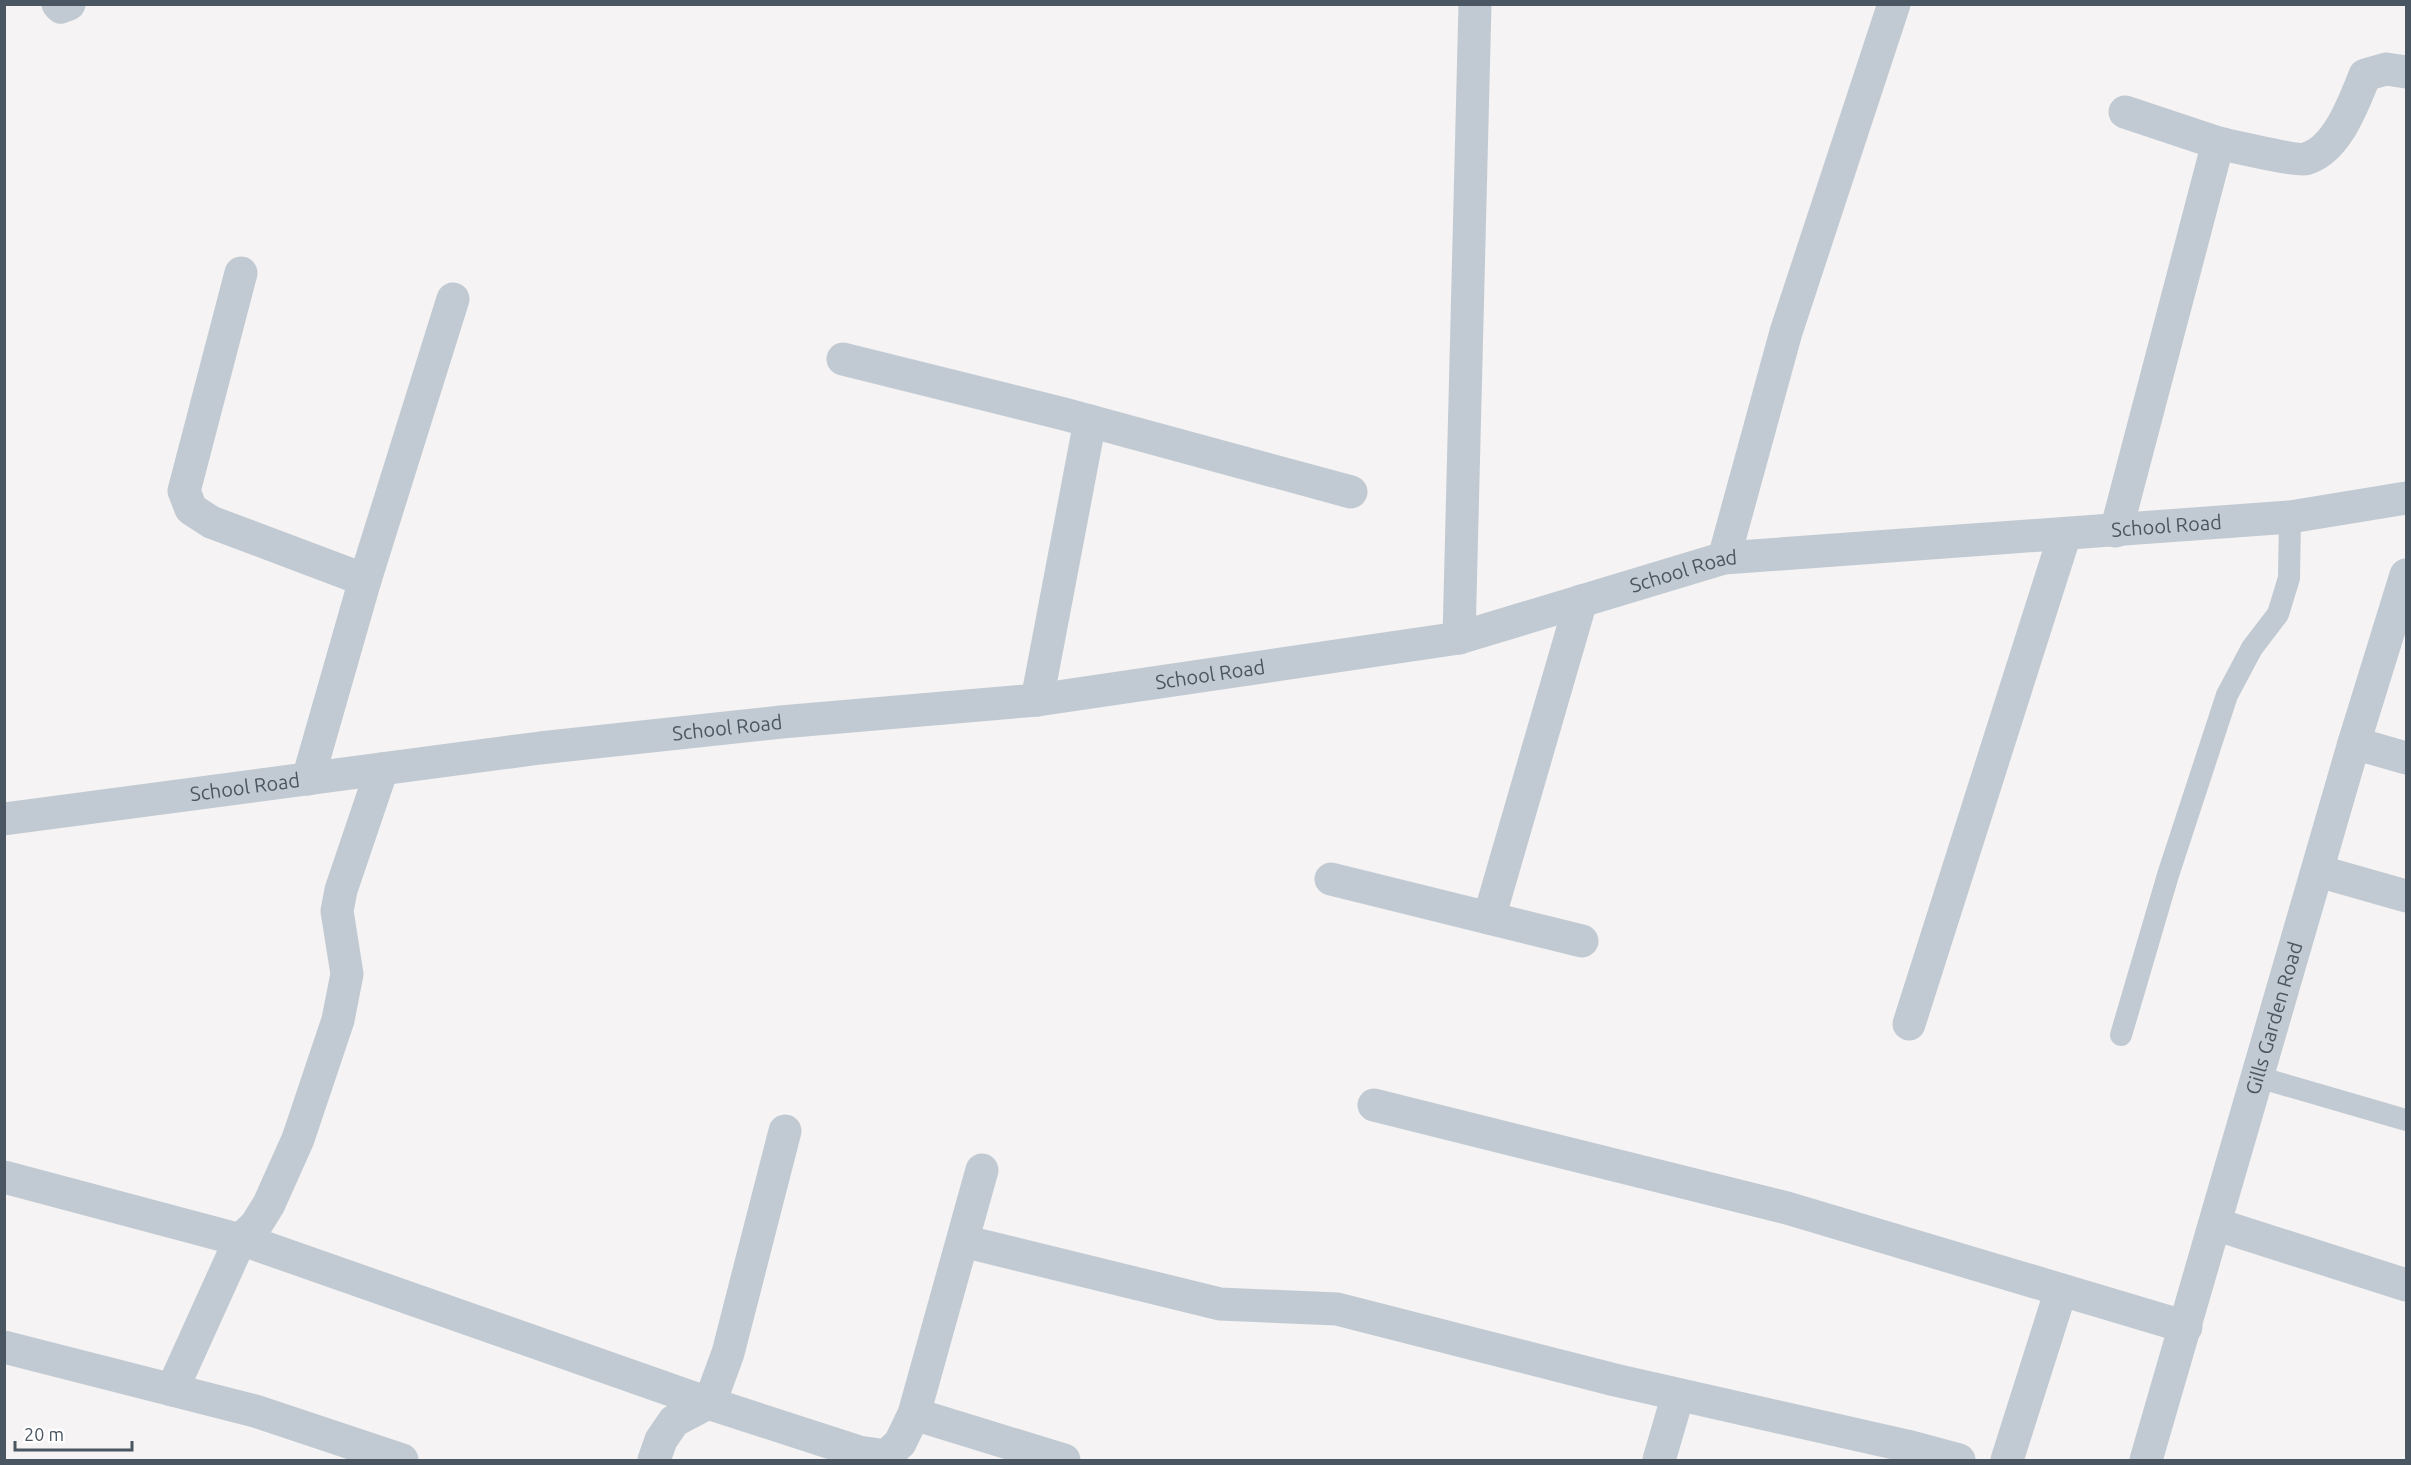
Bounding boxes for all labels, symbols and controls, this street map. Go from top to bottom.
street label: School Road [2110,510,2222,541]
street label: School Road [1627,545,1738,597]
street label: School Road [1154,655,1266,693]
street label: School Road [671,710,783,745]
street label: School Road [189,768,301,805]
street label: Gills Garden Road [2241,939,2307,1097]
scale bar [15,1414,132,1452]
text: 20 m [24,1424,64,1444]

